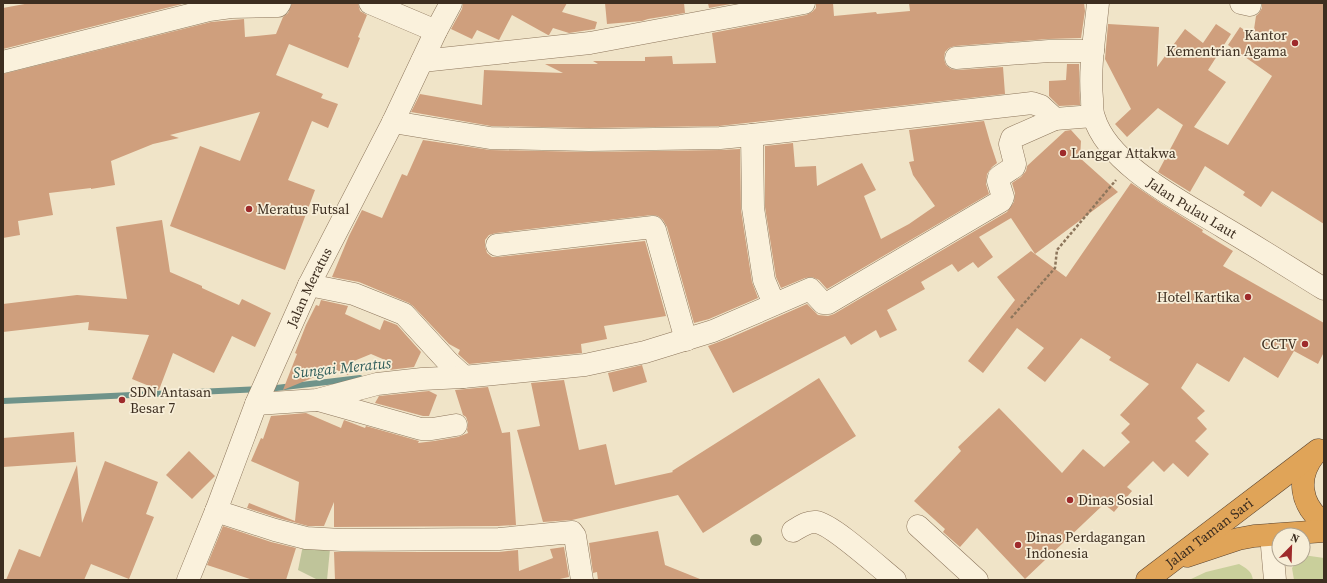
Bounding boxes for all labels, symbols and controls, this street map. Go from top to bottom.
place label: Kantor Kementrian Agama [1166,25,1288,61]
marker: Kantor Kementrian Agama [1290,38,1300,48]
place label: Langgar Attakwa [1071,143,1177,163]
marker: Langgar Attakwa [1058,148,1068,158]
street label: Jalan Pulau Laut [1142,172,1241,243]
place label: Meratus Futsal [257,199,349,219]
marker: Meratus Futsal [244,204,254,214]
street label: Jalan Meratus [281,244,337,331]
place label: Hotel Kartika [1157,287,1241,307]
marker: Hotel Kartika [1243,292,1253,302]
place label: CCTV [1261,334,1298,354]
marker: CCTV [1300,339,1310,349]
water label: Sungai Meratus [292,352,393,383]
place label: SDN Antasan Besar 7 [130,382,212,418]
marker: SDN Antasan Besar 7 [117,395,127,405]
place label: Dinas Sosial [1078,490,1153,510]
street label: Jalan Taman Sari [1160,493,1257,573]
marker: Dinas Sosial [1065,495,1075,505]
place label: Dinas Perdagangan Indonesia [1026,527,1146,563]
north arrow [1271,527,1311,567]
text: N [1288,530,1301,547]
marker: Dinas Perdagangan Indonesia [1013,540,1023,550]

